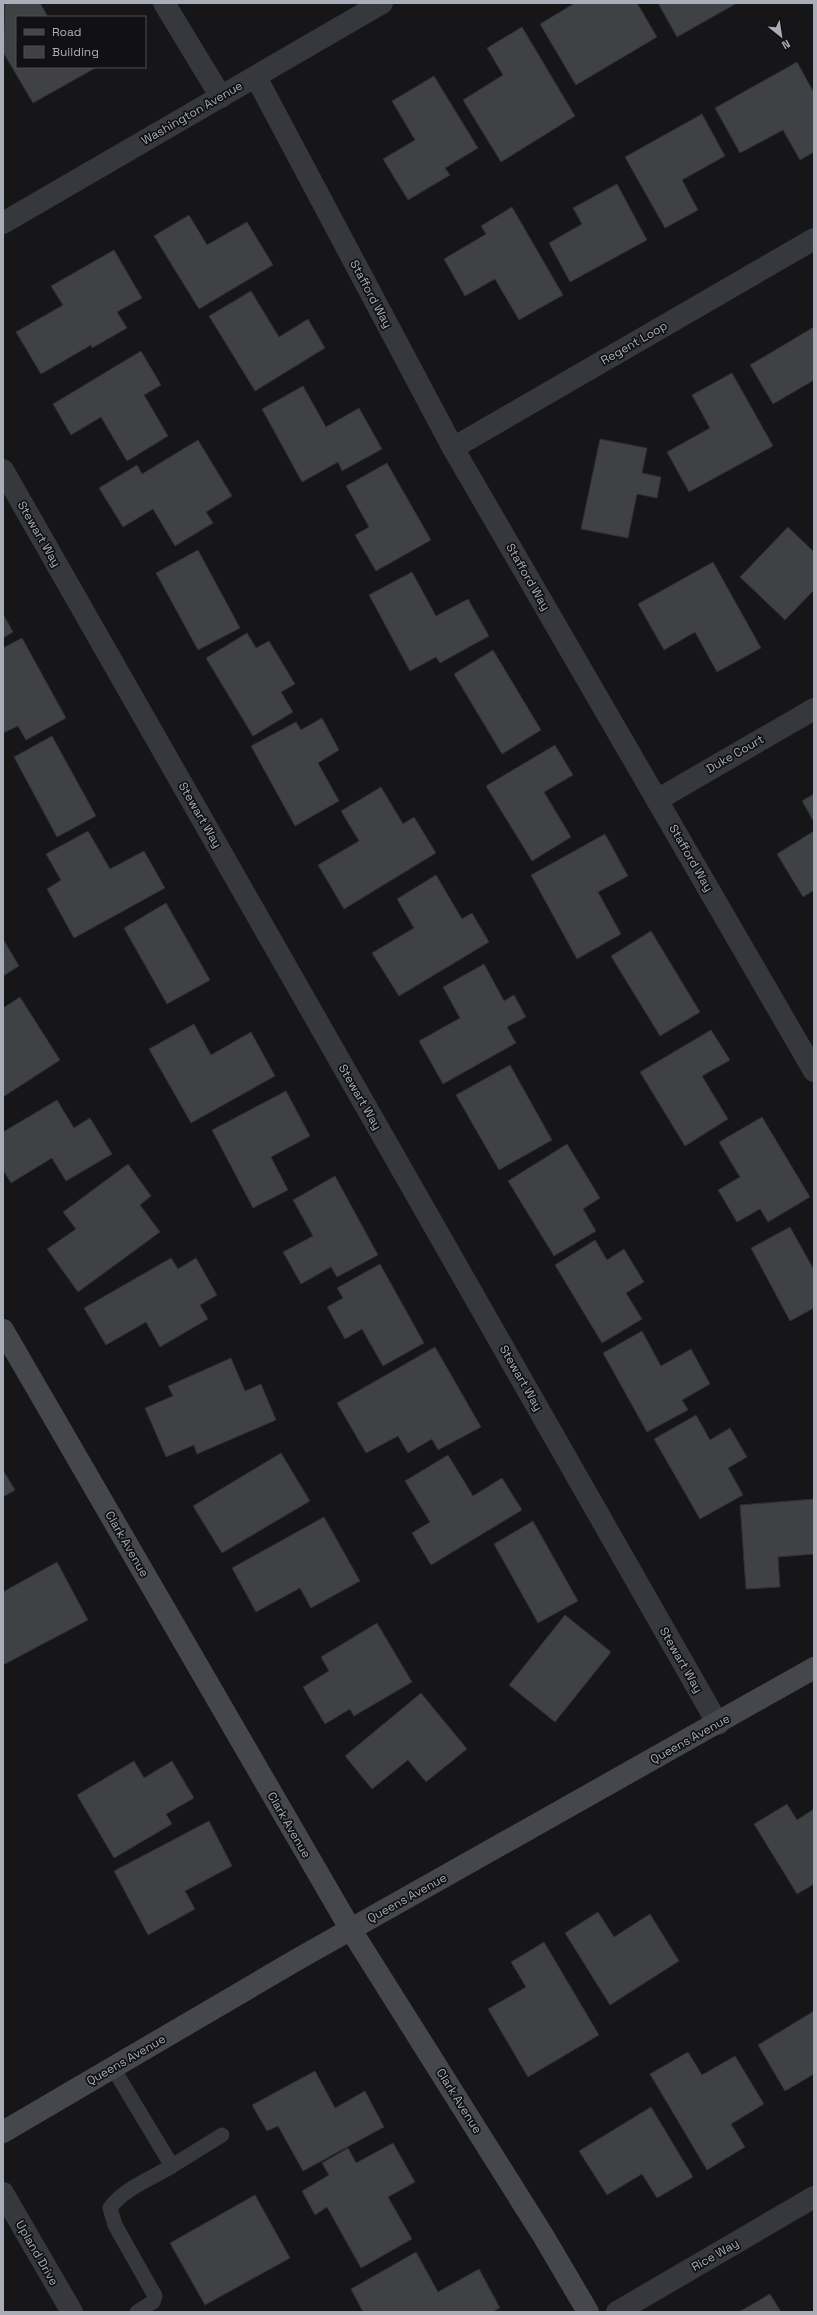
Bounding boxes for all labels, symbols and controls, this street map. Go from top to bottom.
legend [16,16,146,68]
north arrow [761,16,801,56]
text: Road [52,24,81,40]
text: N [779,37,793,53]
text: Building [52,44,99,60]
street label: Washington Avenue [139,77,245,149]
street label: Stafford Way [346,257,396,331]
street label: Regent Loop [598,317,670,369]
street label: Stewart Way [14,498,64,570]
street label: Stafford Way [502,540,554,614]
street label: Duke Court [703,731,767,777]
street label: Stewart Way [175,779,225,851]
street label: Stafford Way [665,821,717,895]
street label: Stewart Way [335,1061,385,1133]
street label: Stewart Way [496,1342,546,1414]
street label: Clark Avenue [102,1508,152,1580]
street label: Stewart Way [656,1624,706,1696]
street label: Queens Avenue [647,1711,733,1767]
street label: Clark Avenue [264,1789,314,1861]
street label: Queens Avenue [364,1870,450,1926]
street label: Queens Avenue [84,2031,168,2089]
street label: Clark Avenue [433,2065,485,2137]
street label: Upland Drive [12,2218,62,2288]
street label: Rice Way [688,2235,742,2275]

